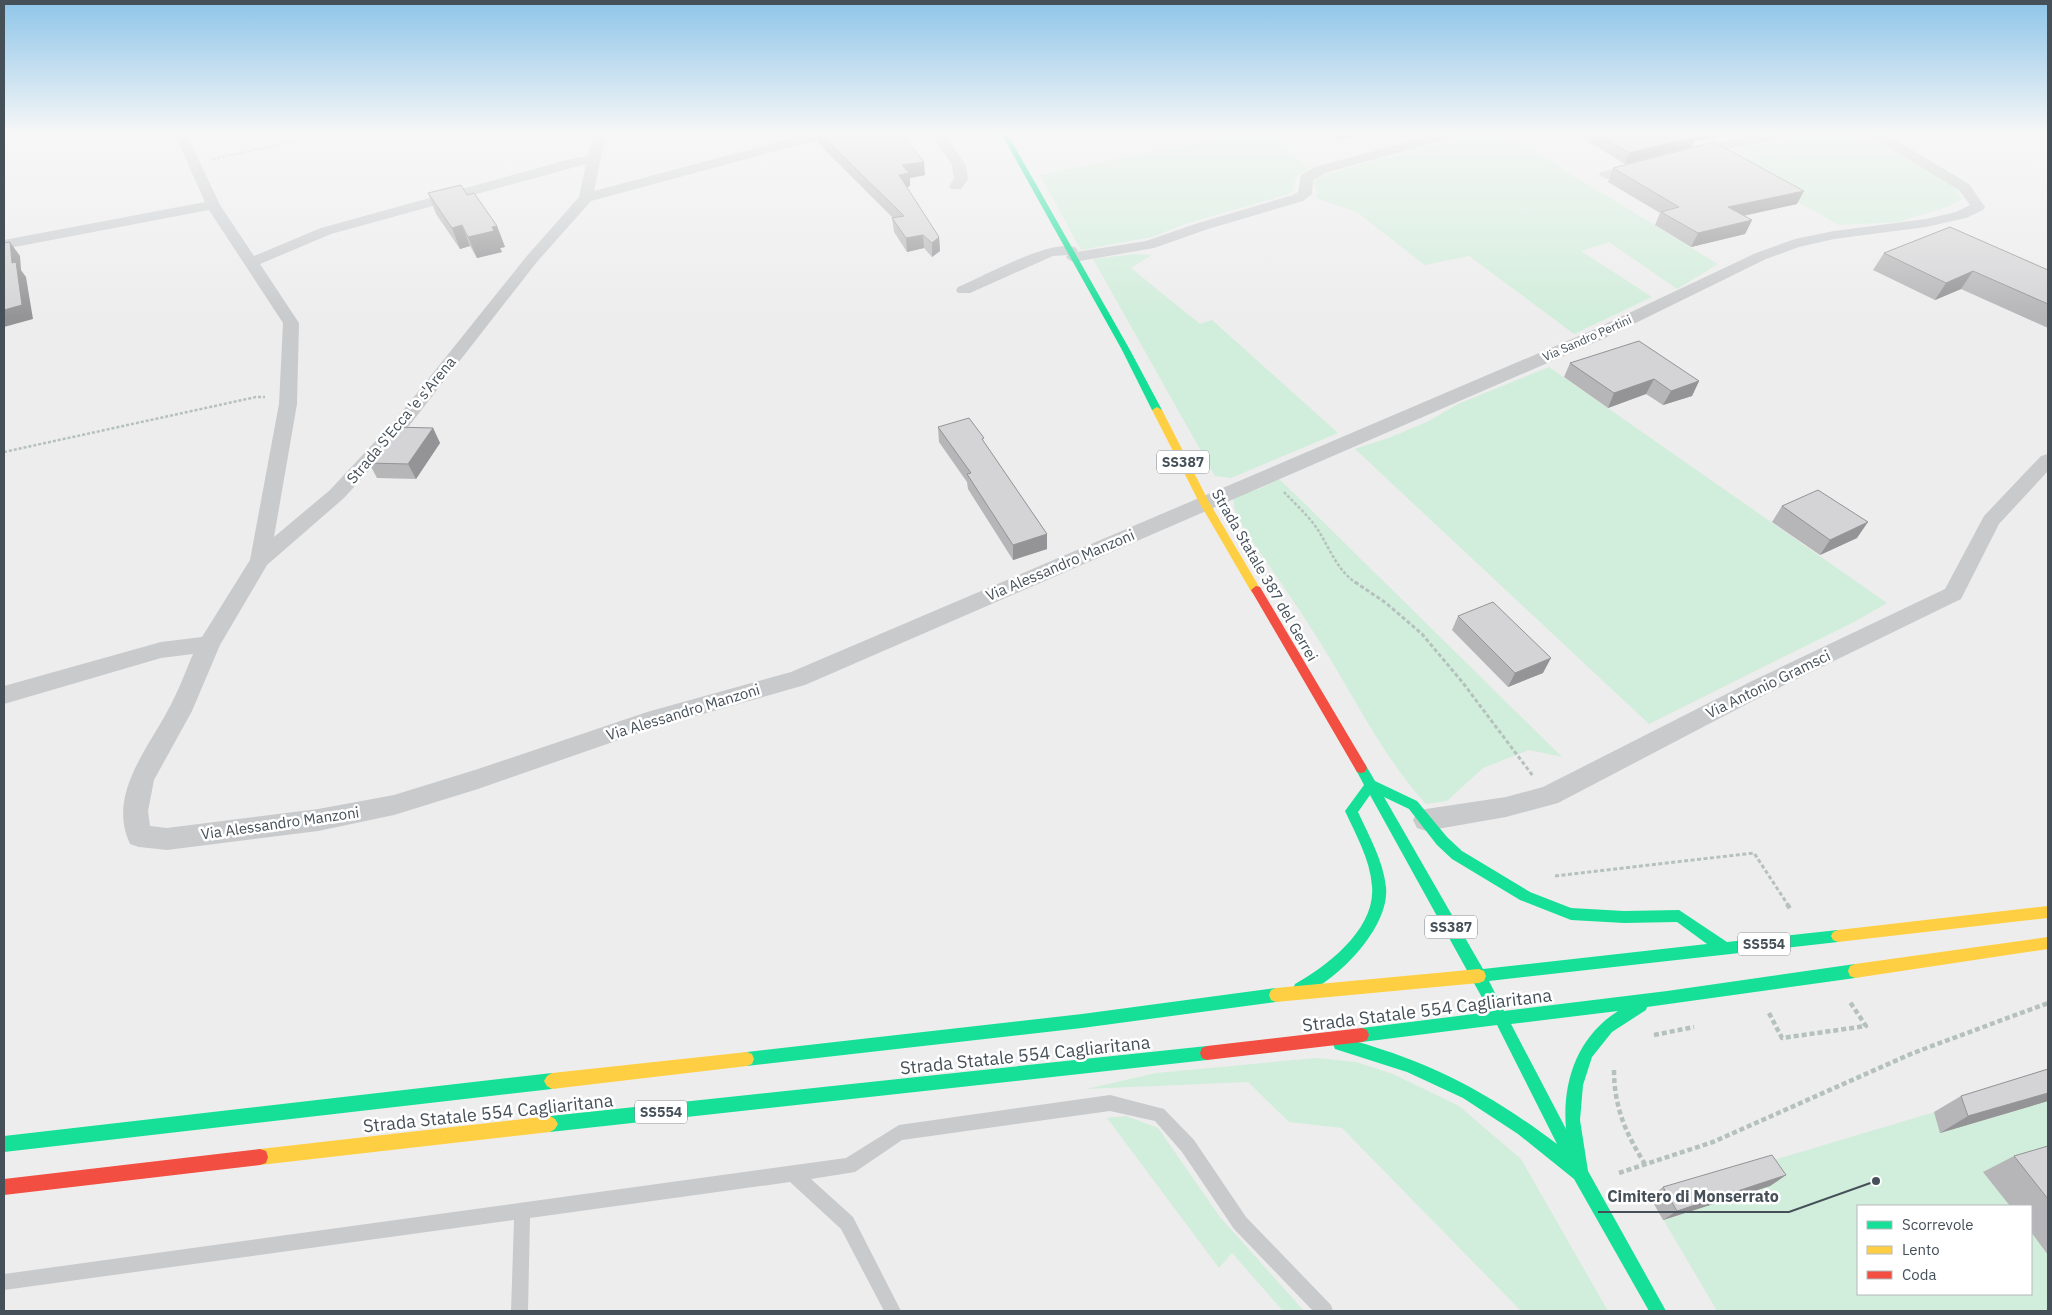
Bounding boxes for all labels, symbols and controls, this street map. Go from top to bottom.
street label: Via Sandro Pertini [1540,312,1634,364]
street label: Strada S'Ecca 'e s'Arena [342,353,460,487]
road number: SS387 [1157,451,1209,474]
street label: Strada Statale 387 del Gerrei [1208,486,1322,664]
street label: Via Alessandro Manzoni [983,525,1137,605]
street label: Via Antonio Gramsci [1703,646,1833,722]
street label: Via Alessandro Manzoni [604,680,762,744]
street label: Via Alessandro Manzoni [200,802,360,844]
road number: SS387 [1425,916,1477,939]
road number: SS554 [1738,932,1790,956]
street label: Strada Statale 554 Cagliaritana [1301,983,1554,1037]
street label: Strada Statale 554 Cagliaritana [899,1030,1152,1080]
street label: Strada Statale 554 Cagliaritana [362,1088,615,1138]
road number: SS554 [635,1100,687,1124]
callout: Cimitero di Monserrato [1598,1181,1789,1212]
text: Cimitero di Monserrato [1607,1186,1779,1206]
legend [1857,1205,2032,1295]
text: Scorrevole [1902,1215,1974,1234]
text: Lento [1902,1240,1940,1259]
text: Coda [1902,1265,1936,1284]

